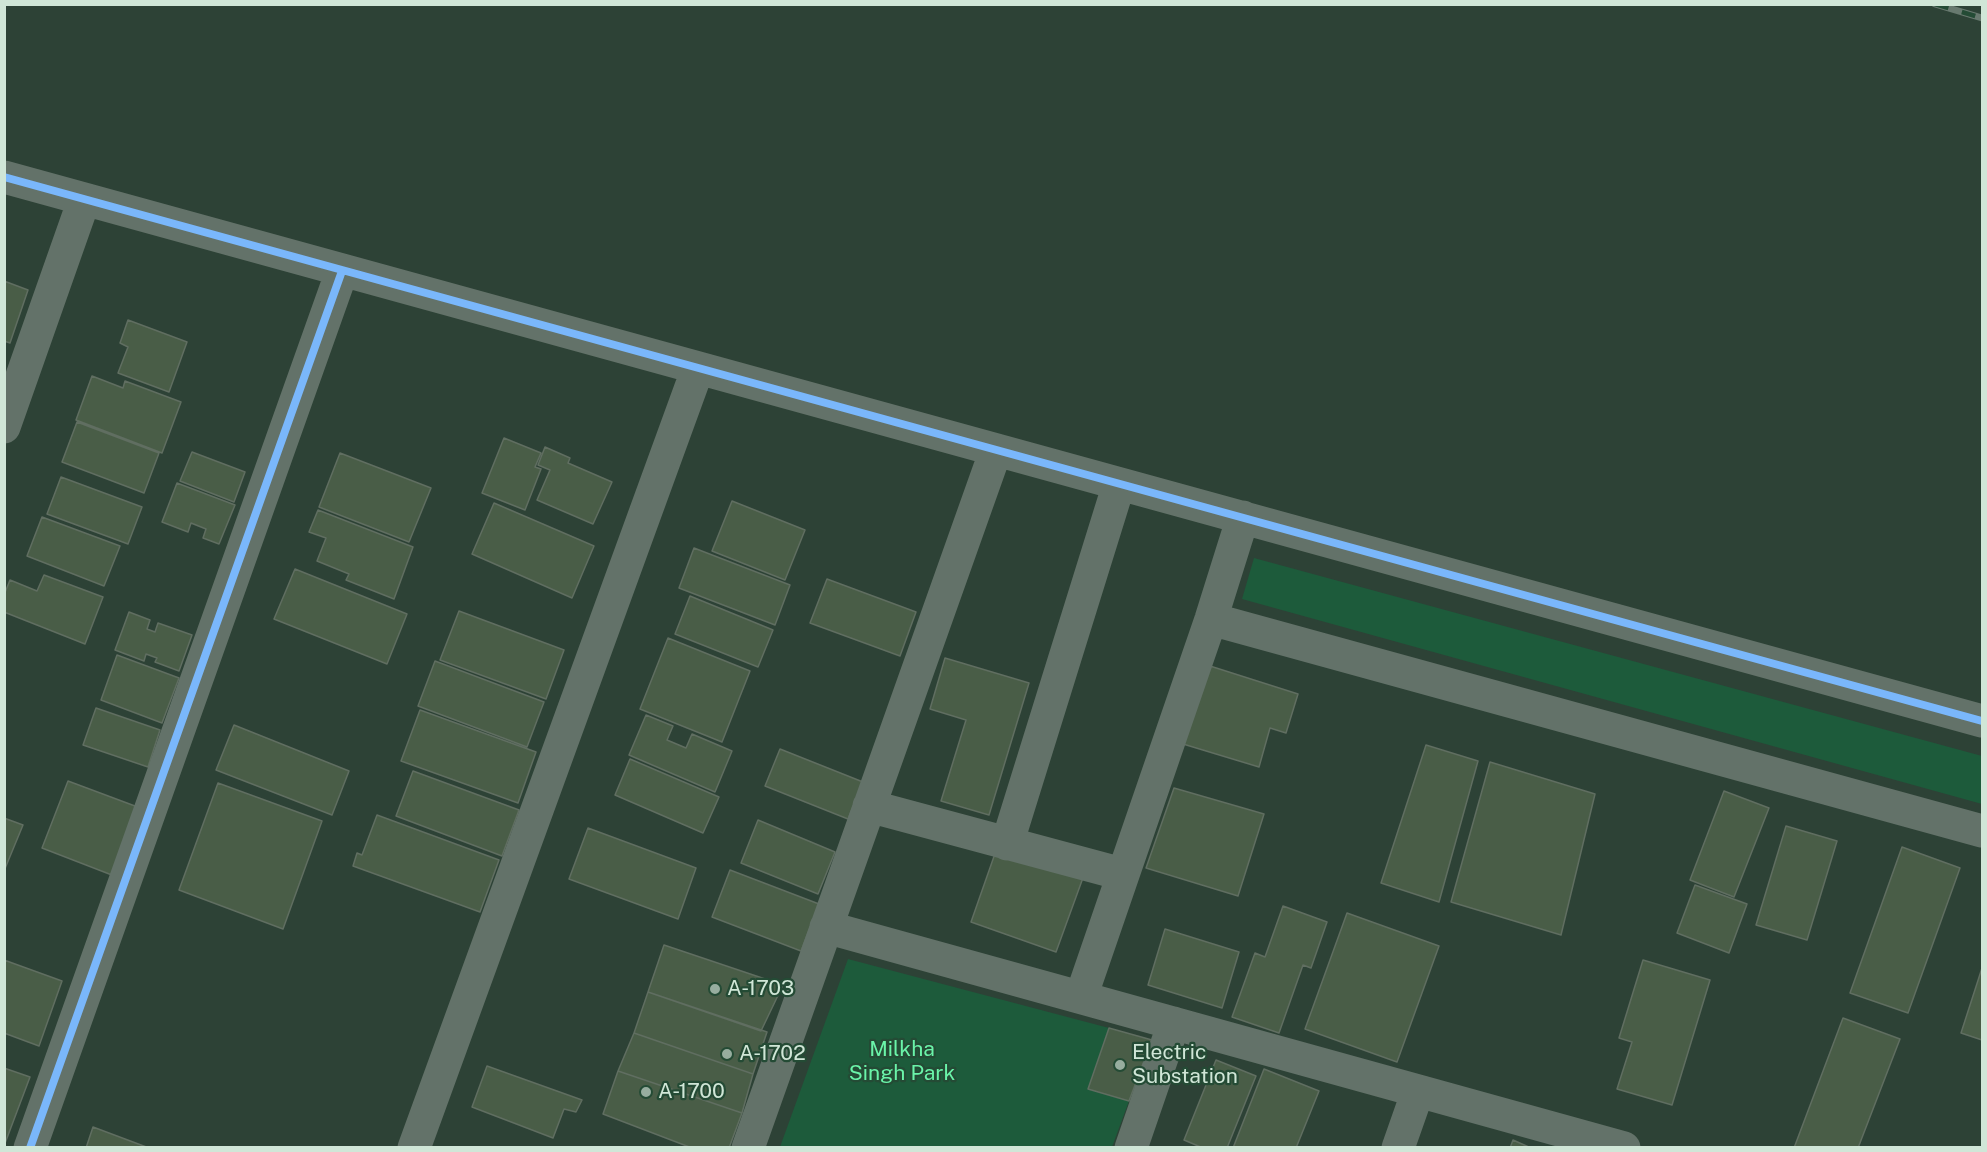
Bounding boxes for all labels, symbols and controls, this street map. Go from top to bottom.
place label: A-1703 [727,976,794,1002]
marker: A-1703 [708,982,722,996]
park label: Milkha Singh Park [849,1037,955,1087]
place label: Electric Substation [1132,1040,1238,1090]
place label: A-1702 [739,1041,806,1067]
marker: A-1702 [720,1047,734,1061]
marker: Electric Substation [1113,1058,1127,1072]
place label: A-1700 [658,1079,725,1105]
marker: A-1700 [639,1085,653,1099]

